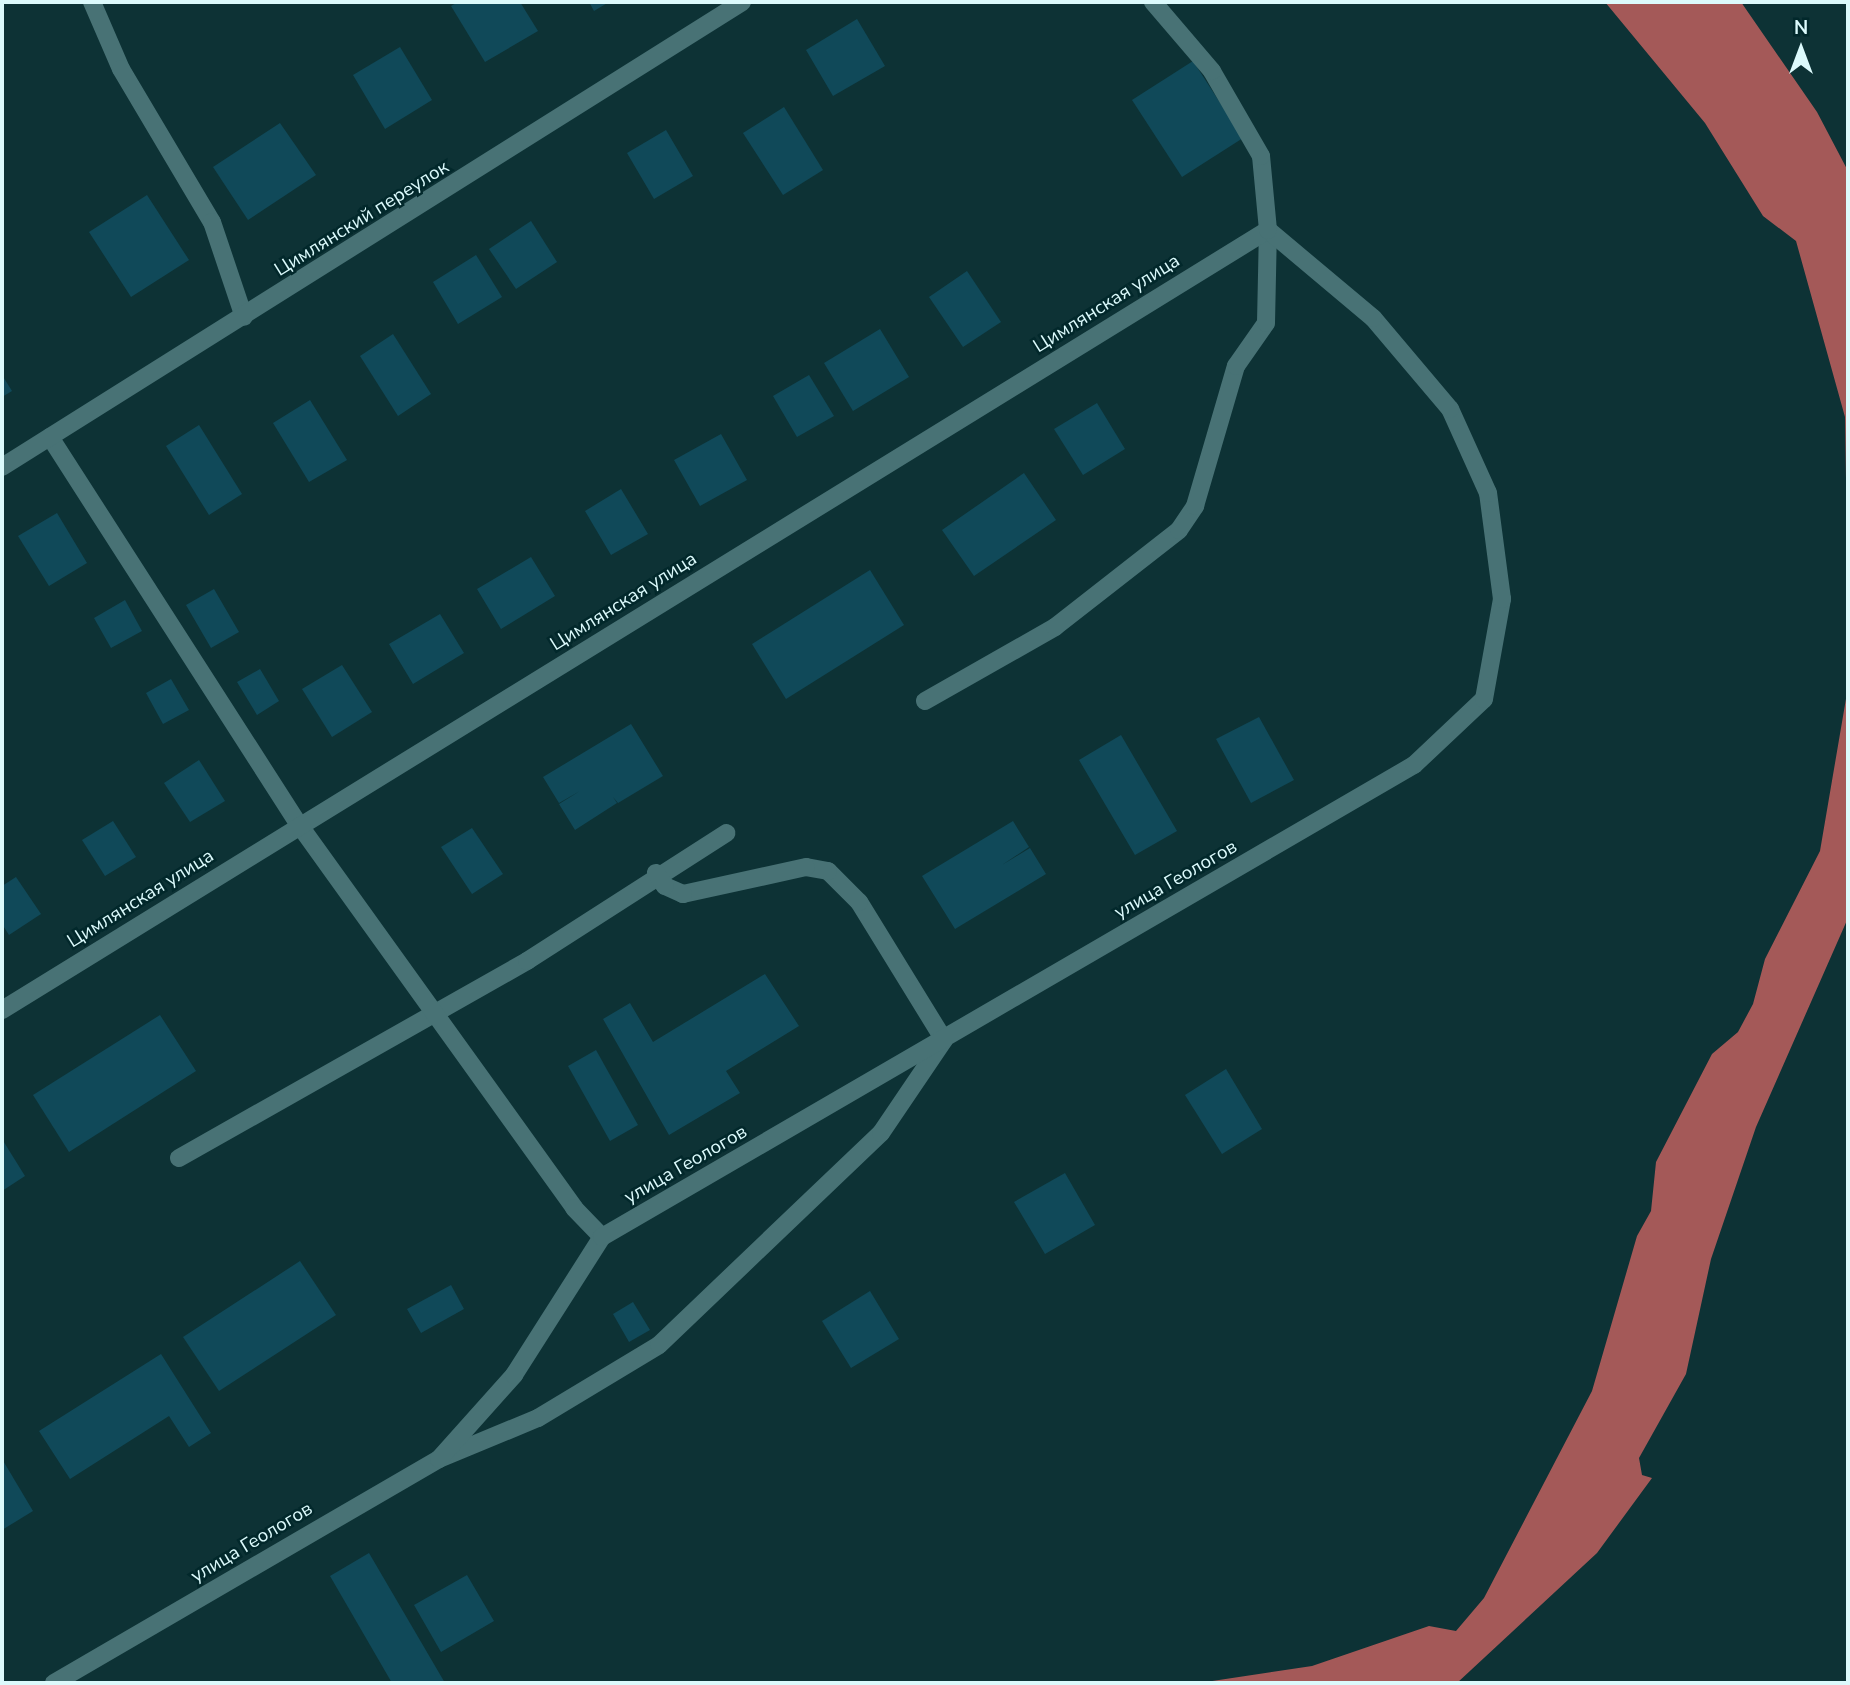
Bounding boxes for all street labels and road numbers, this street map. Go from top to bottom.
street label: Цимлянский переулок [271,156,453,282]
street label: Цимлянская улица [1030,250,1184,358]
street label: Цимлянская улица [547,548,701,656]
street label: улица Геологов [1111,836,1241,924]
street label: Цимлянская улица [64,845,218,953]
street label: улица Геологов [621,1121,751,1209]
street label: улица Геологов [187,1498,317,1588]

